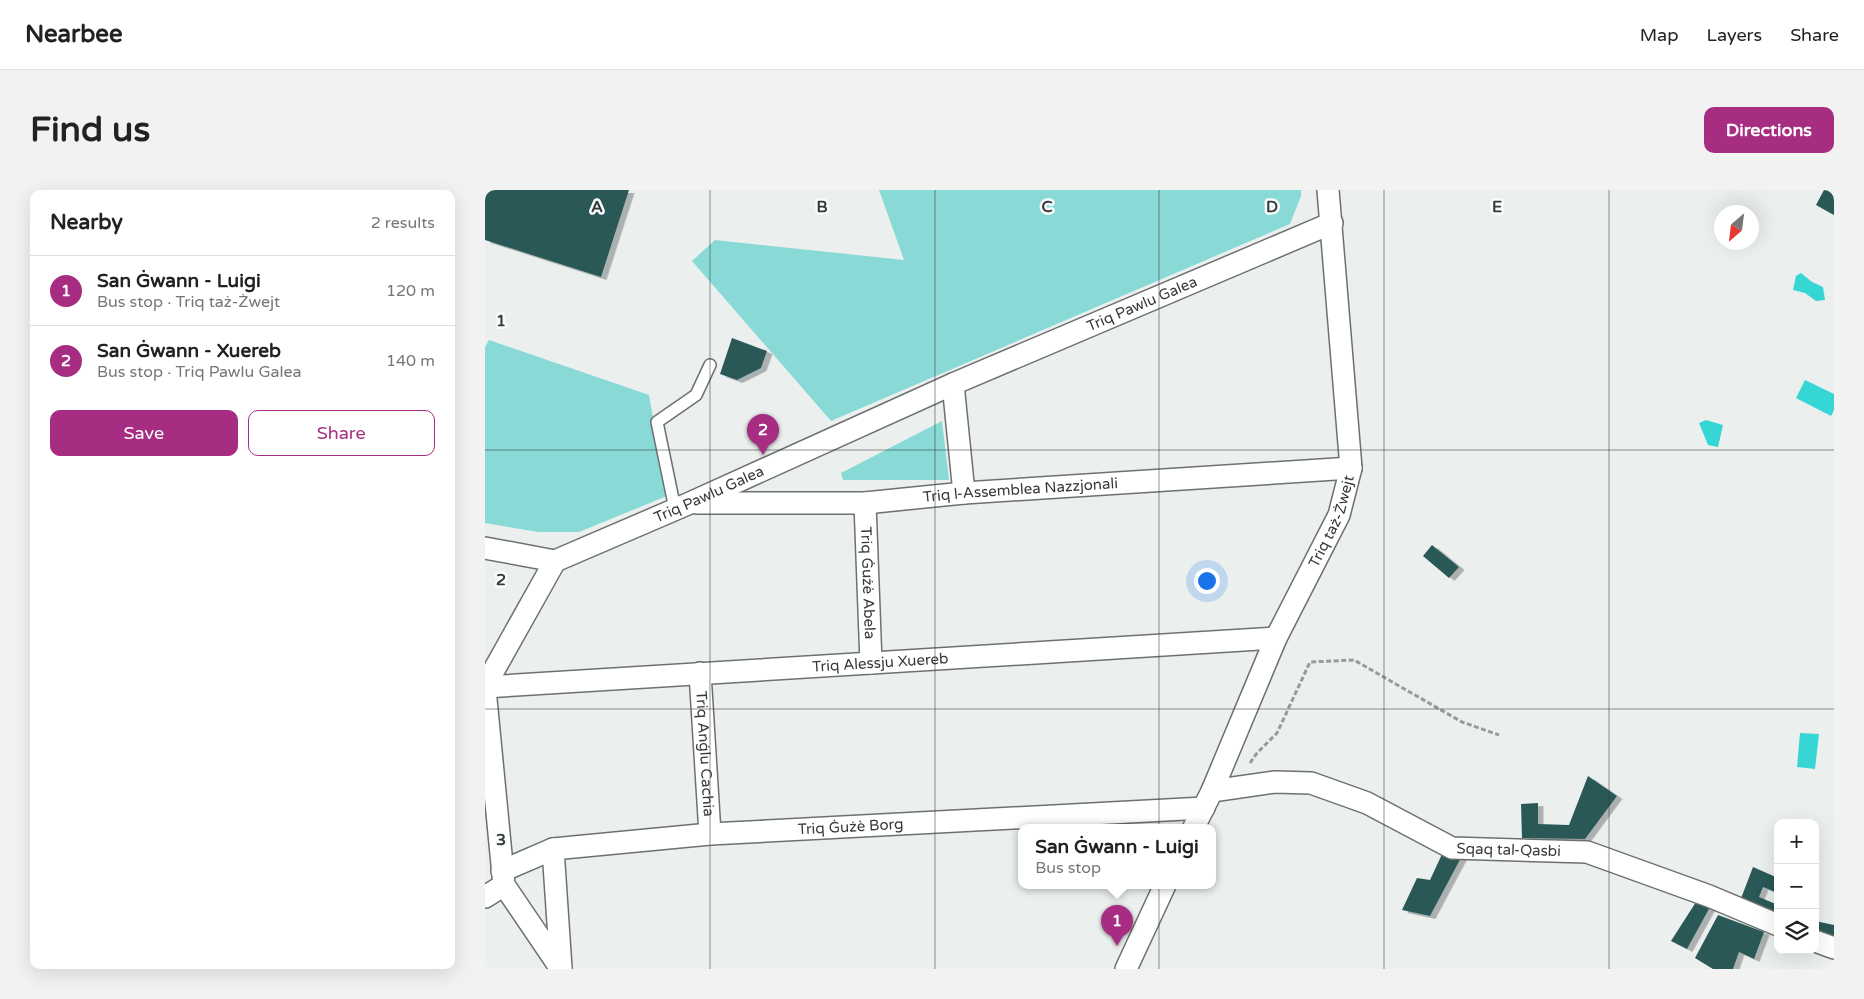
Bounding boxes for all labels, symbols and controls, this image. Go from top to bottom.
text: Nearbee [25,20,123,49]
text: Map [1640,24,1679,46]
text: Layers [1707,24,1762,46]
text: Share [1790,24,1839,46]
button: Directions [1704,107,1834,153]
text: Find us [30,109,150,151]
text: A [591,197,603,217]
text: B [816,197,828,217]
text: C [1041,197,1053,217]
text: D [1266,197,1278,217]
text: E [1492,197,1502,217]
north arrow [1714,205,1759,250]
text: Nearby [50,210,123,235]
text: 2 results [371,213,435,233]
text: San Ġwann - Luigi [97,270,261,292]
street label: Triq Pawlu Galea [1084,272,1200,335]
text: 1 [61,281,71,301]
text: 120 m [386,281,435,301]
text: Bus stop · Triq taż-Żwejt [97,292,280,312]
text: 1 [496,311,506,331]
text: San Ġwann - Xuereb [97,340,281,362]
text: 2 [61,351,71,371]
text: 140 m [386,351,435,371]
text: Bus stop · Triq Pawlu Galea [97,362,302,382]
button: Save [50,410,238,456]
button: Share [248,410,435,456]
pin: 2 [747,414,779,455]
street label: Triq Pawlu Galea [651,462,767,526]
street label: Triq taż-Żwejt [1305,473,1358,570]
street label: Triq l-Assemblea Nazzjonali [922,474,1118,506]
street label: Triq Ġużè Abela [857,526,879,640]
your location [1194,568,1220,594]
text: 2 [496,570,506,590]
street label: Triq Alessju Xuereb [812,649,949,676]
street label: Triq Anġlu Cachia [692,690,718,817]
street label: Triq Ġużè Borg [797,815,904,838]
map controls [1774,819,1819,954]
button: + [1774,819,1819,864]
popup [1018,824,1216,889]
text: 3 [496,830,506,850]
text: San Ġwann - Luigi [1035,836,1199,858]
street label: Sqaq tal-Qasbi [1456,839,1561,860]
text: Bus stop [1035,858,1101,878]
button: − [1774,864,1819,909]
pin: 1 [1101,905,1133,946]
button: layers [1774,909,1819,954]

